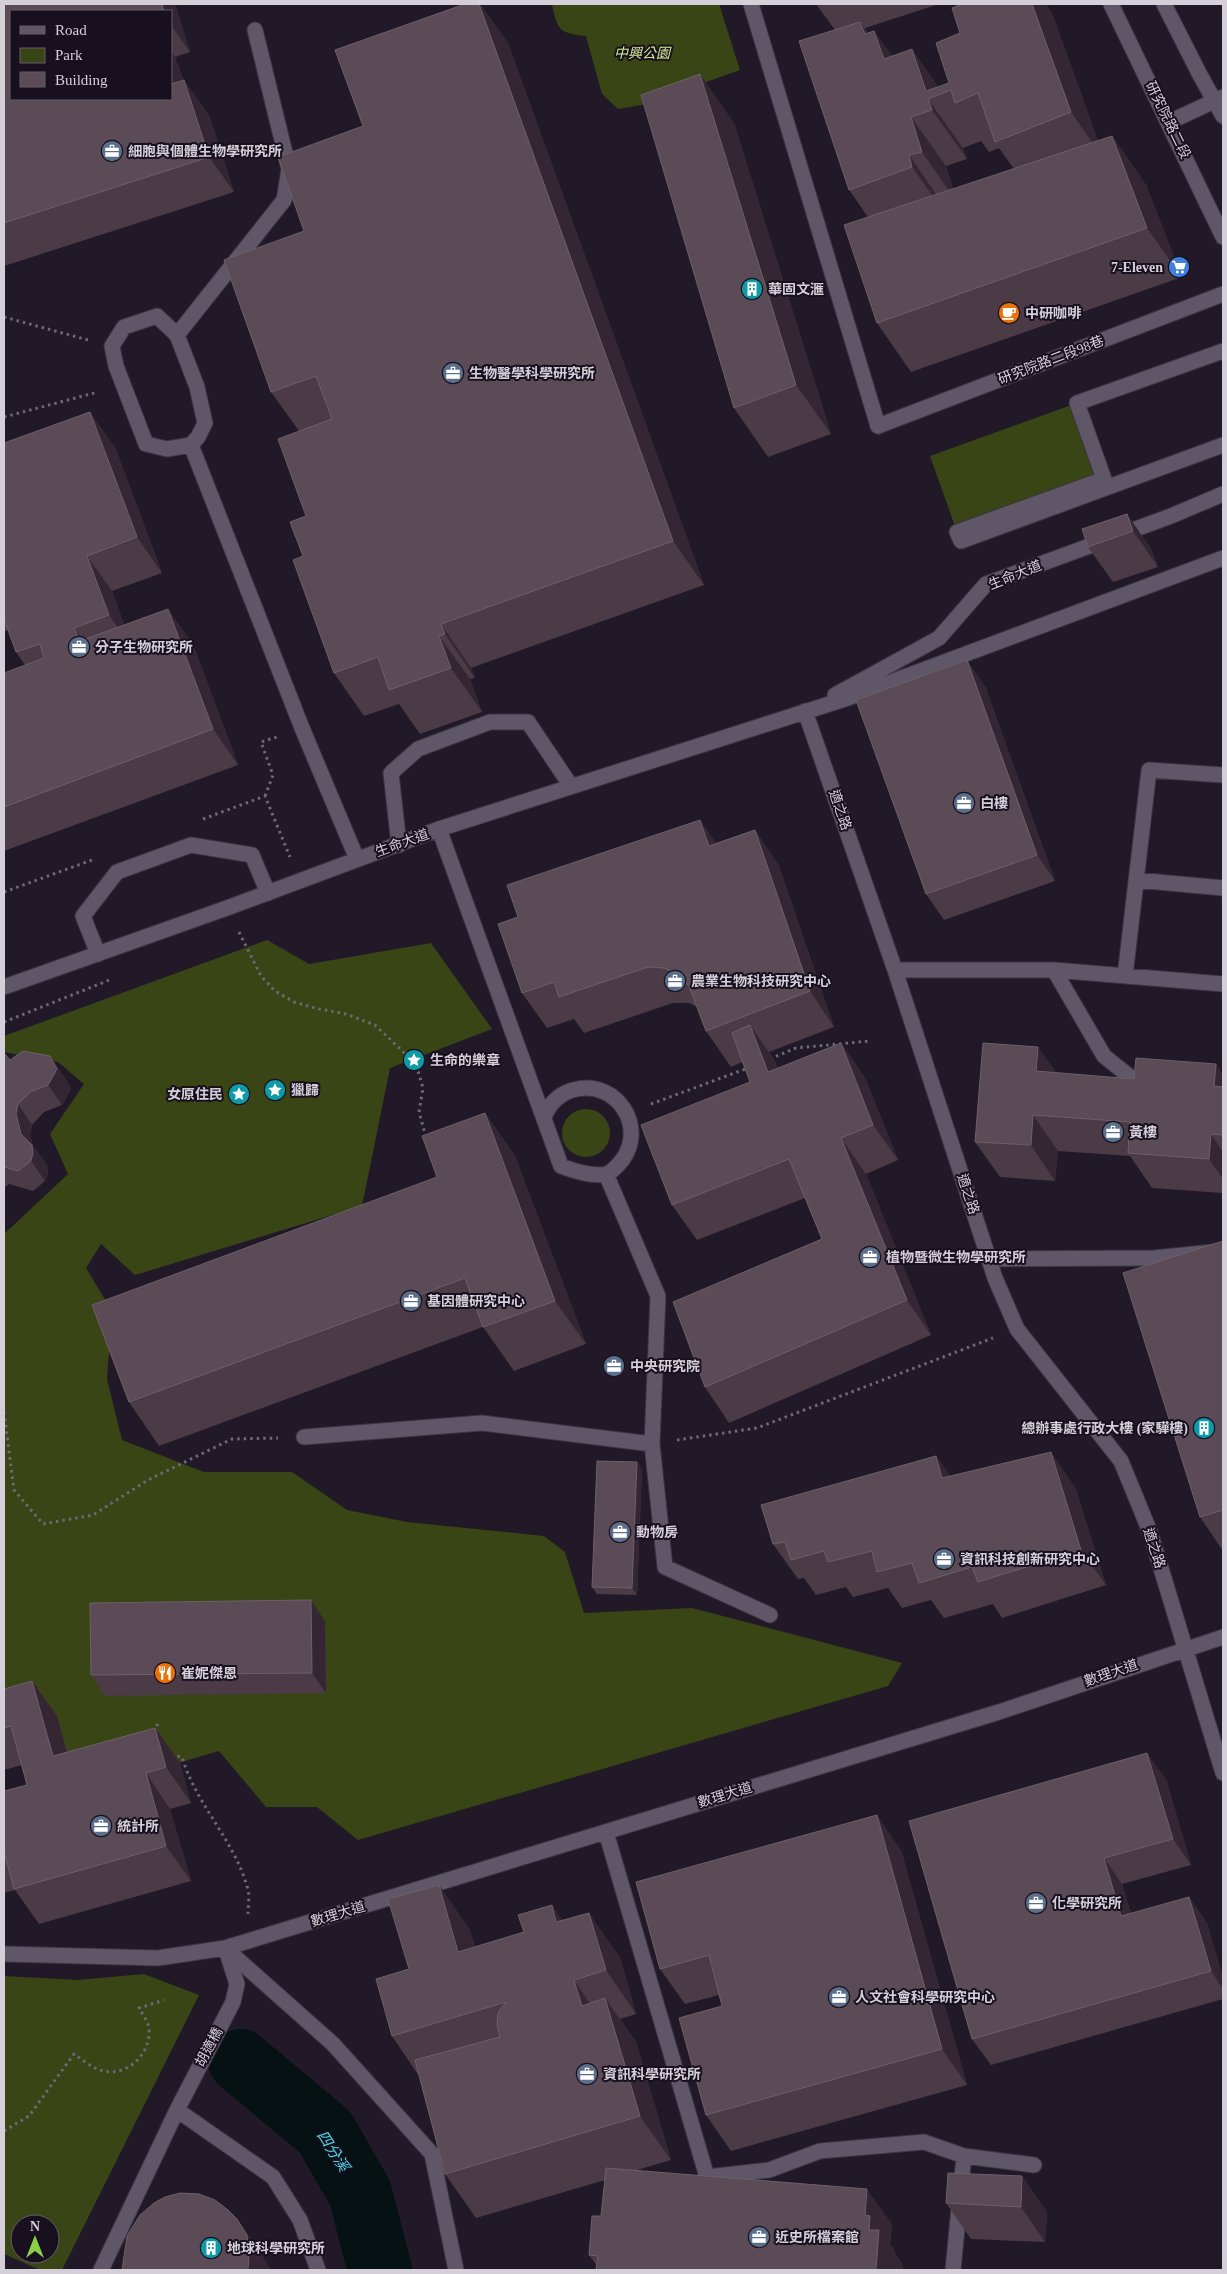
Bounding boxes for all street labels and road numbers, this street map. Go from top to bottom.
street label: 研究院路二段 [1143,79,1193,161]
street label: 研究院路二段98巷 [996,333,1106,387]
street label: 生命大道 [986,558,1044,592]
street label: 適之路 [826,787,855,832]
street label: 生命大道 [373,826,431,860]
street label: 適之路 [954,1171,983,1216]
street label: 適之路 [1140,1525,1169,1570]
street label: 數理大道 [1082,1657,1140,1689]
street label: 數理大道 [696,1780,754,1810]
street label: 數理大道 [309,1899,367,1929]
street label: 胡適橋 [192,2024,225,2069]

